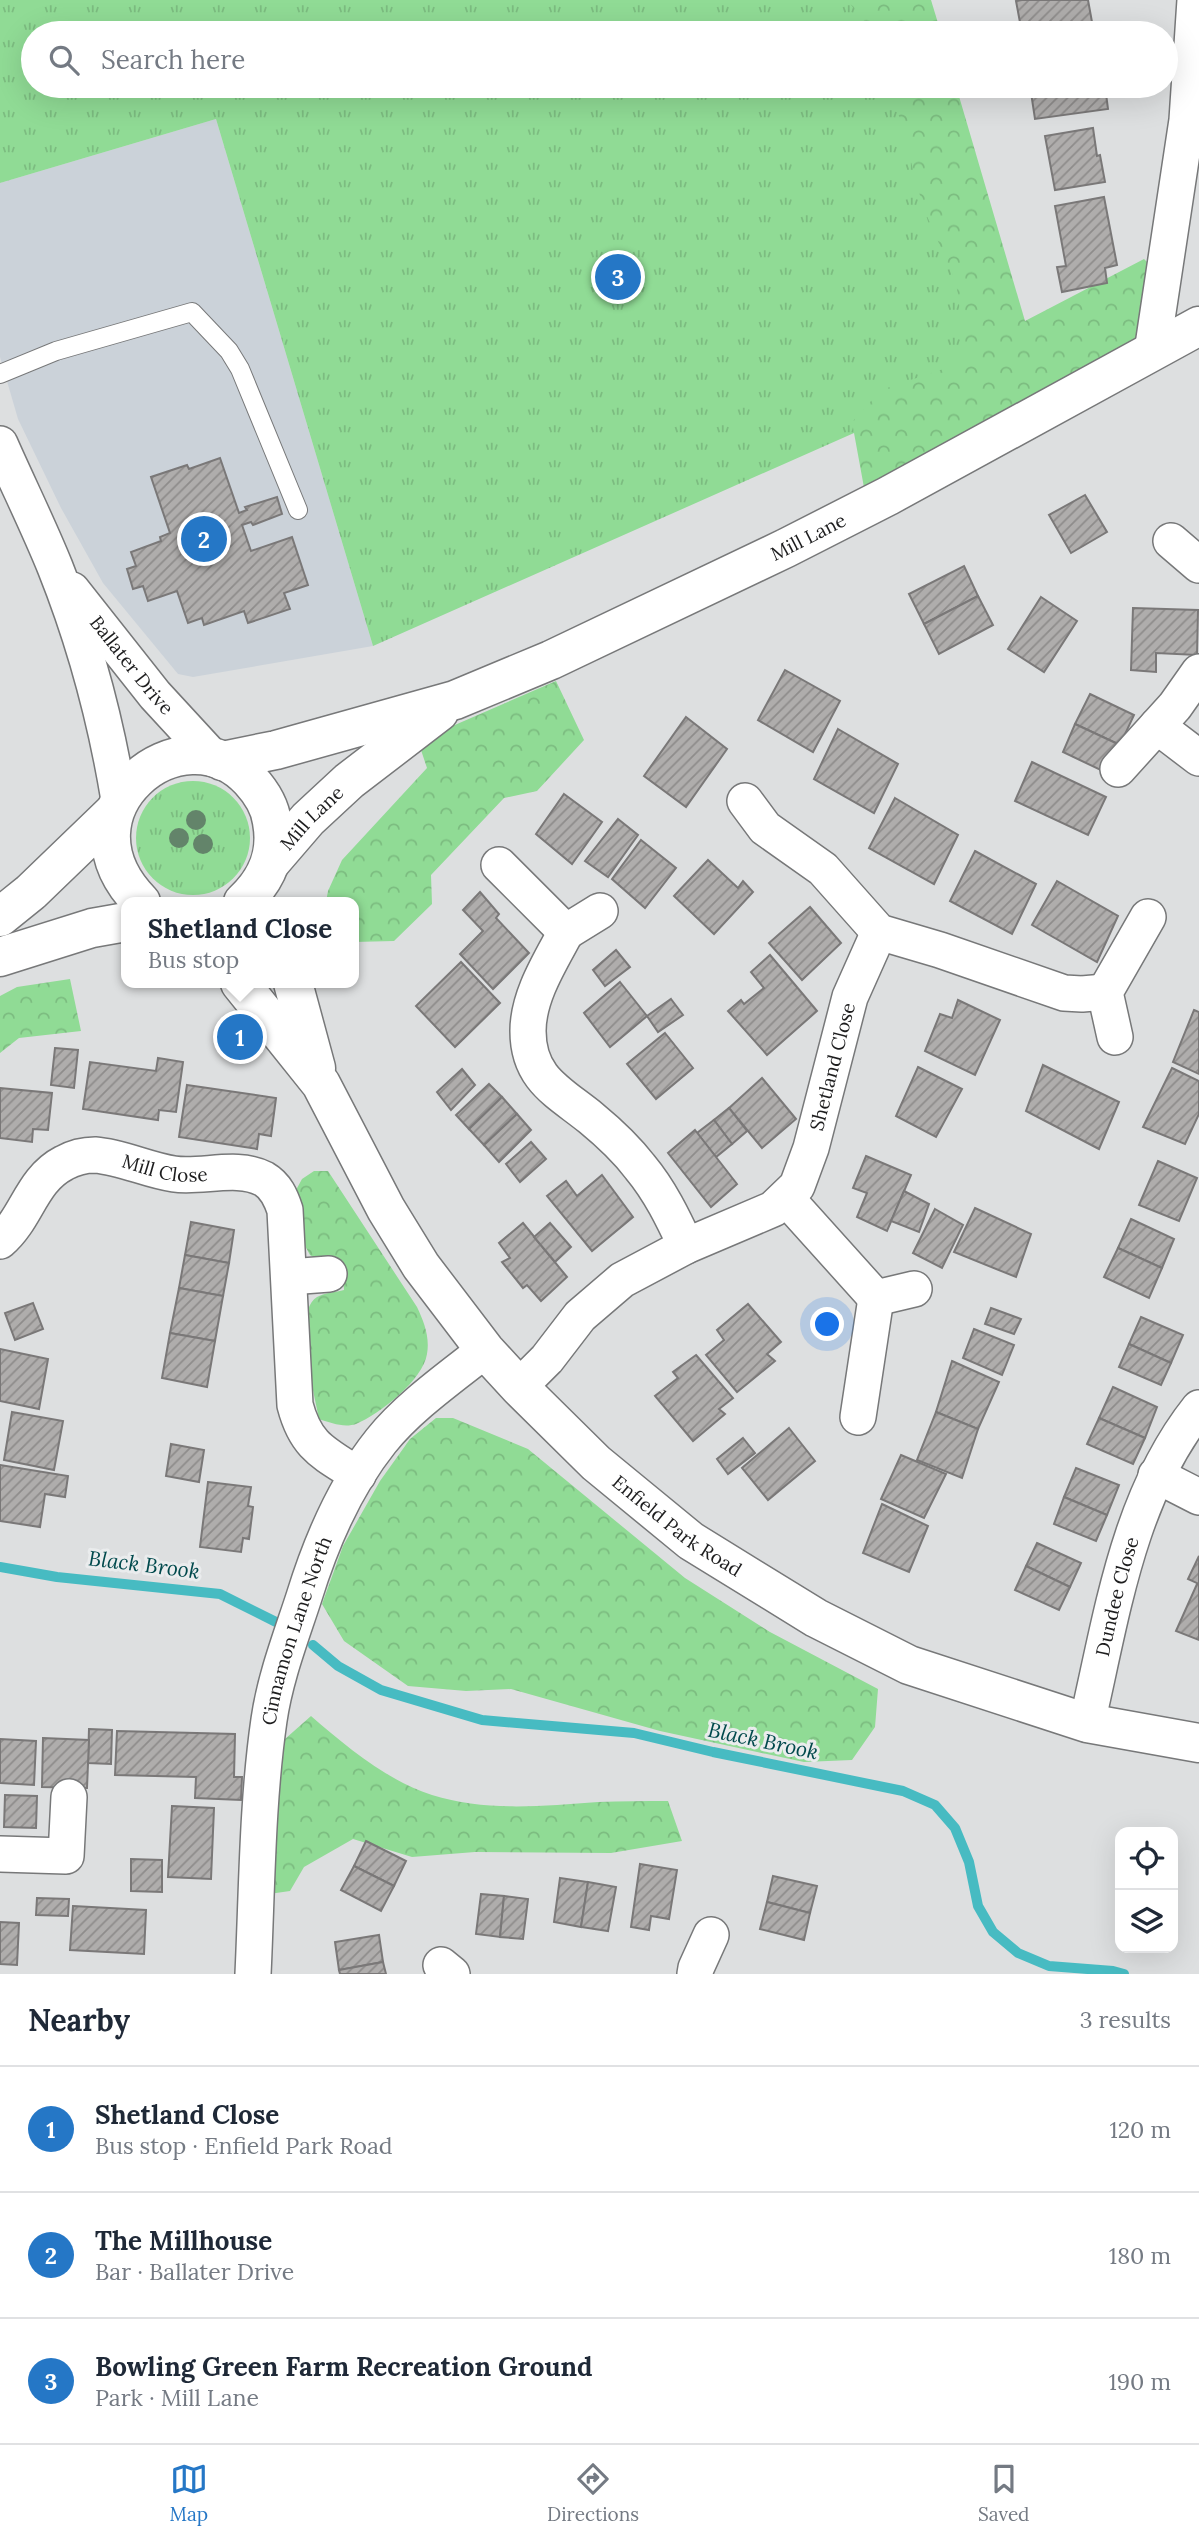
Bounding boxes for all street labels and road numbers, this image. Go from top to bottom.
street label: Mill Lane [766,508,850,566]
street label: Ballater Drive [85,611,179,719]
street label: Mill Lane [275,780,348,855]
street label: Shetland Close [804,1000,860,1133]
street label: Mill Close [119,1149,208,1187]
street label: Enfield Park Road [608,1469,746,1581]
street label: Cinnamon Lane North [256,1533,337,1727]
street label: Dundee Close [1090,1534,1144,1659]

